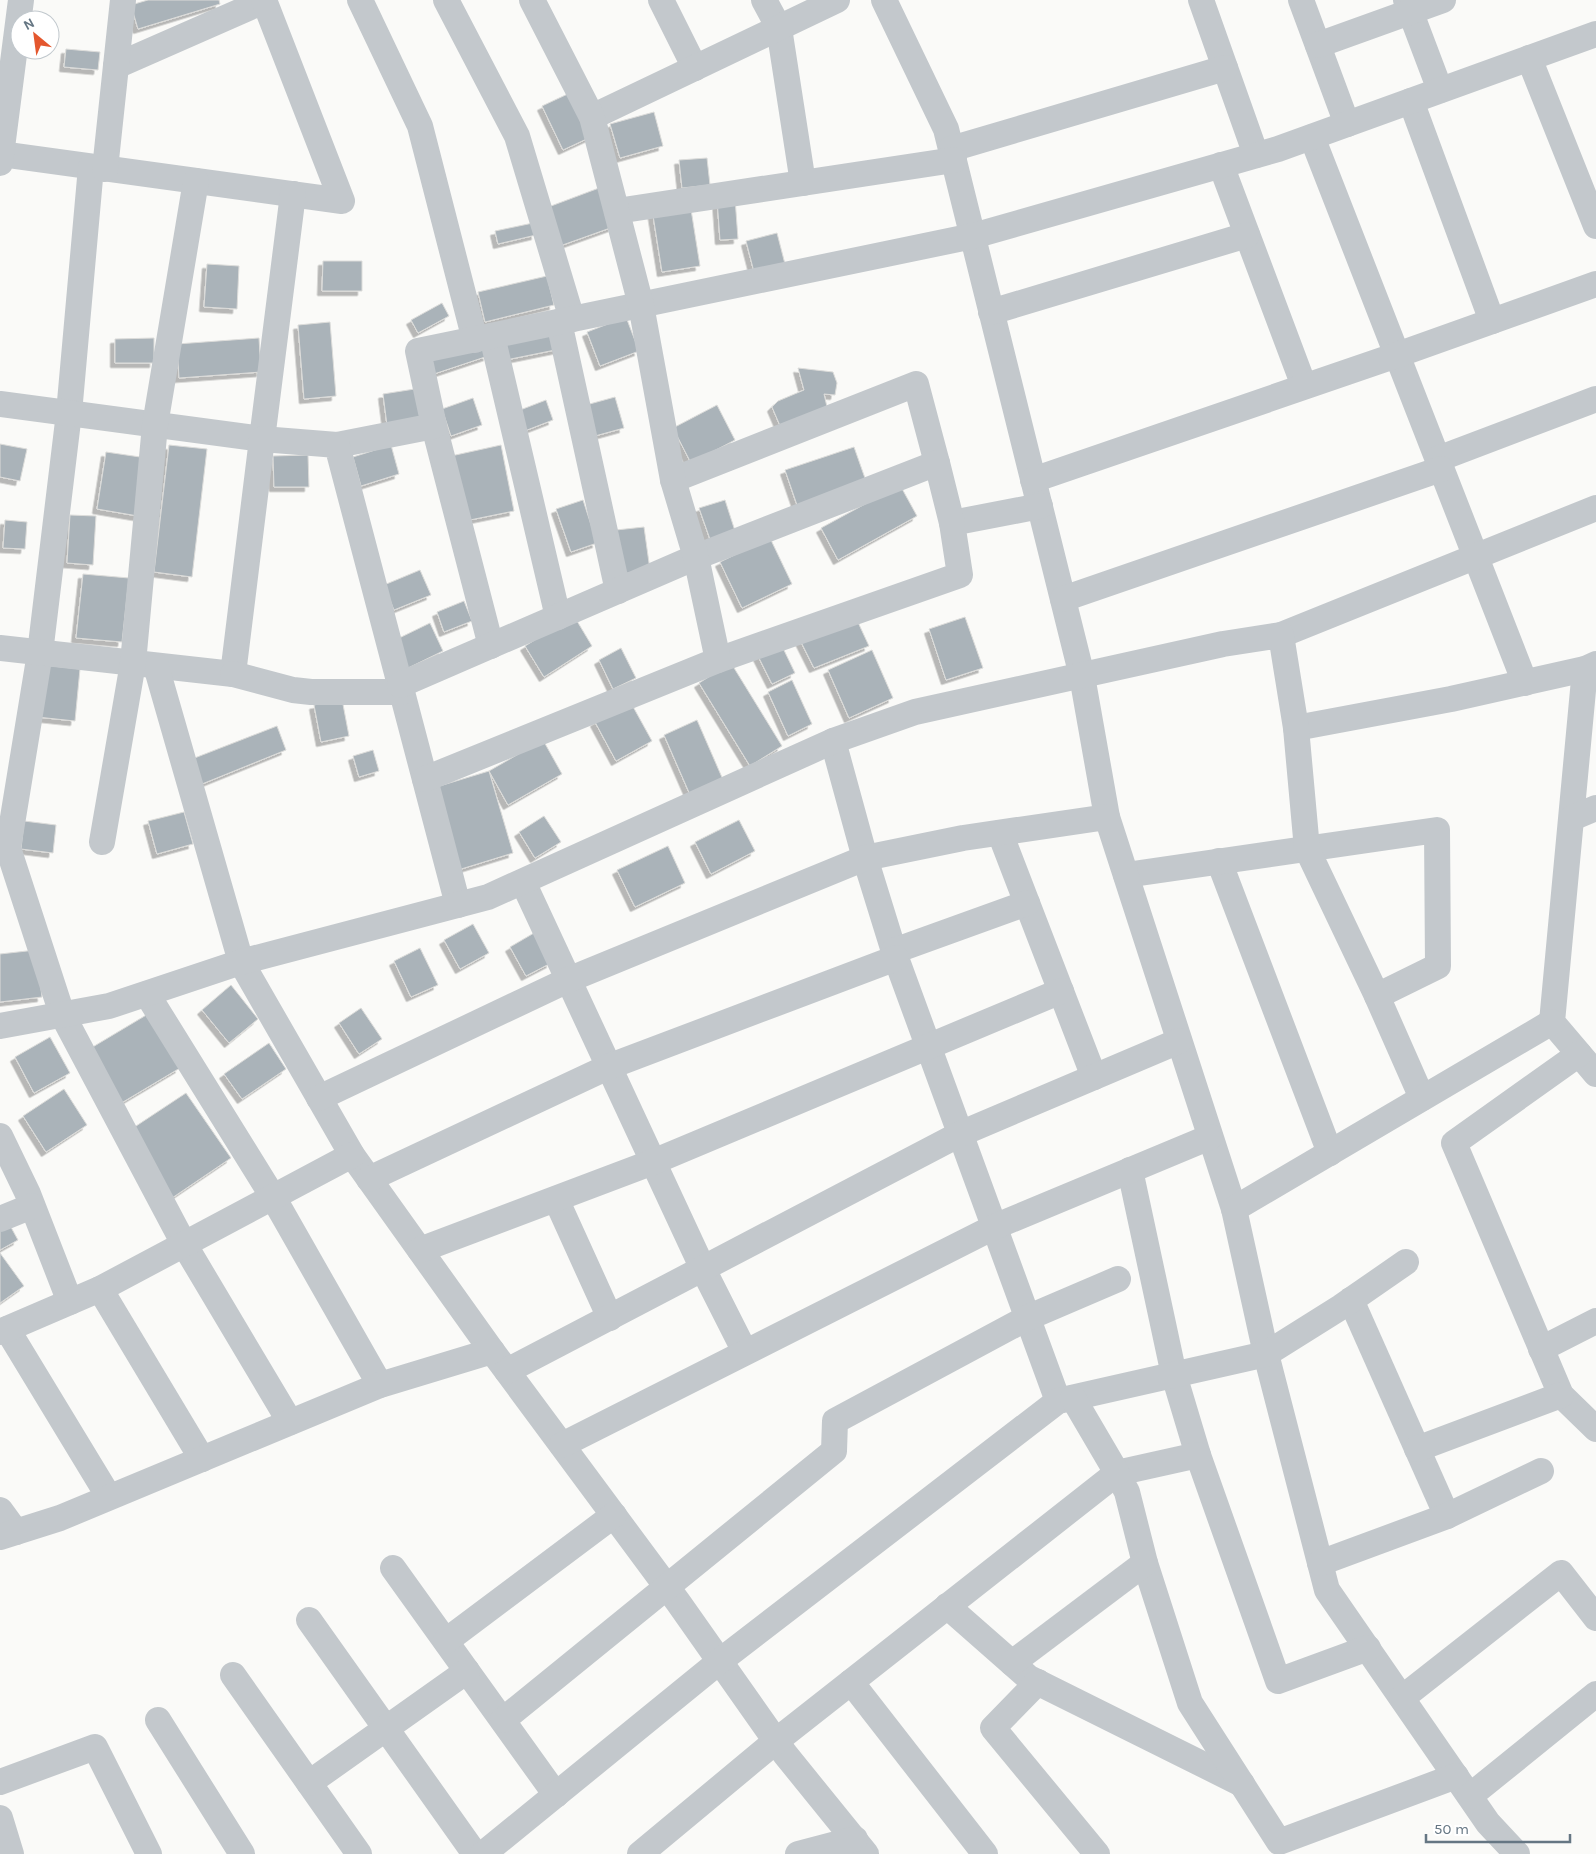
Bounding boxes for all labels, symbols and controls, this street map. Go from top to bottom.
north arrow [10,10,60,60]
text: N [20,14,37,34]
scale bar [1426,1812,1570,1844]
text: 50 m [1434,1820,1469,1838]

